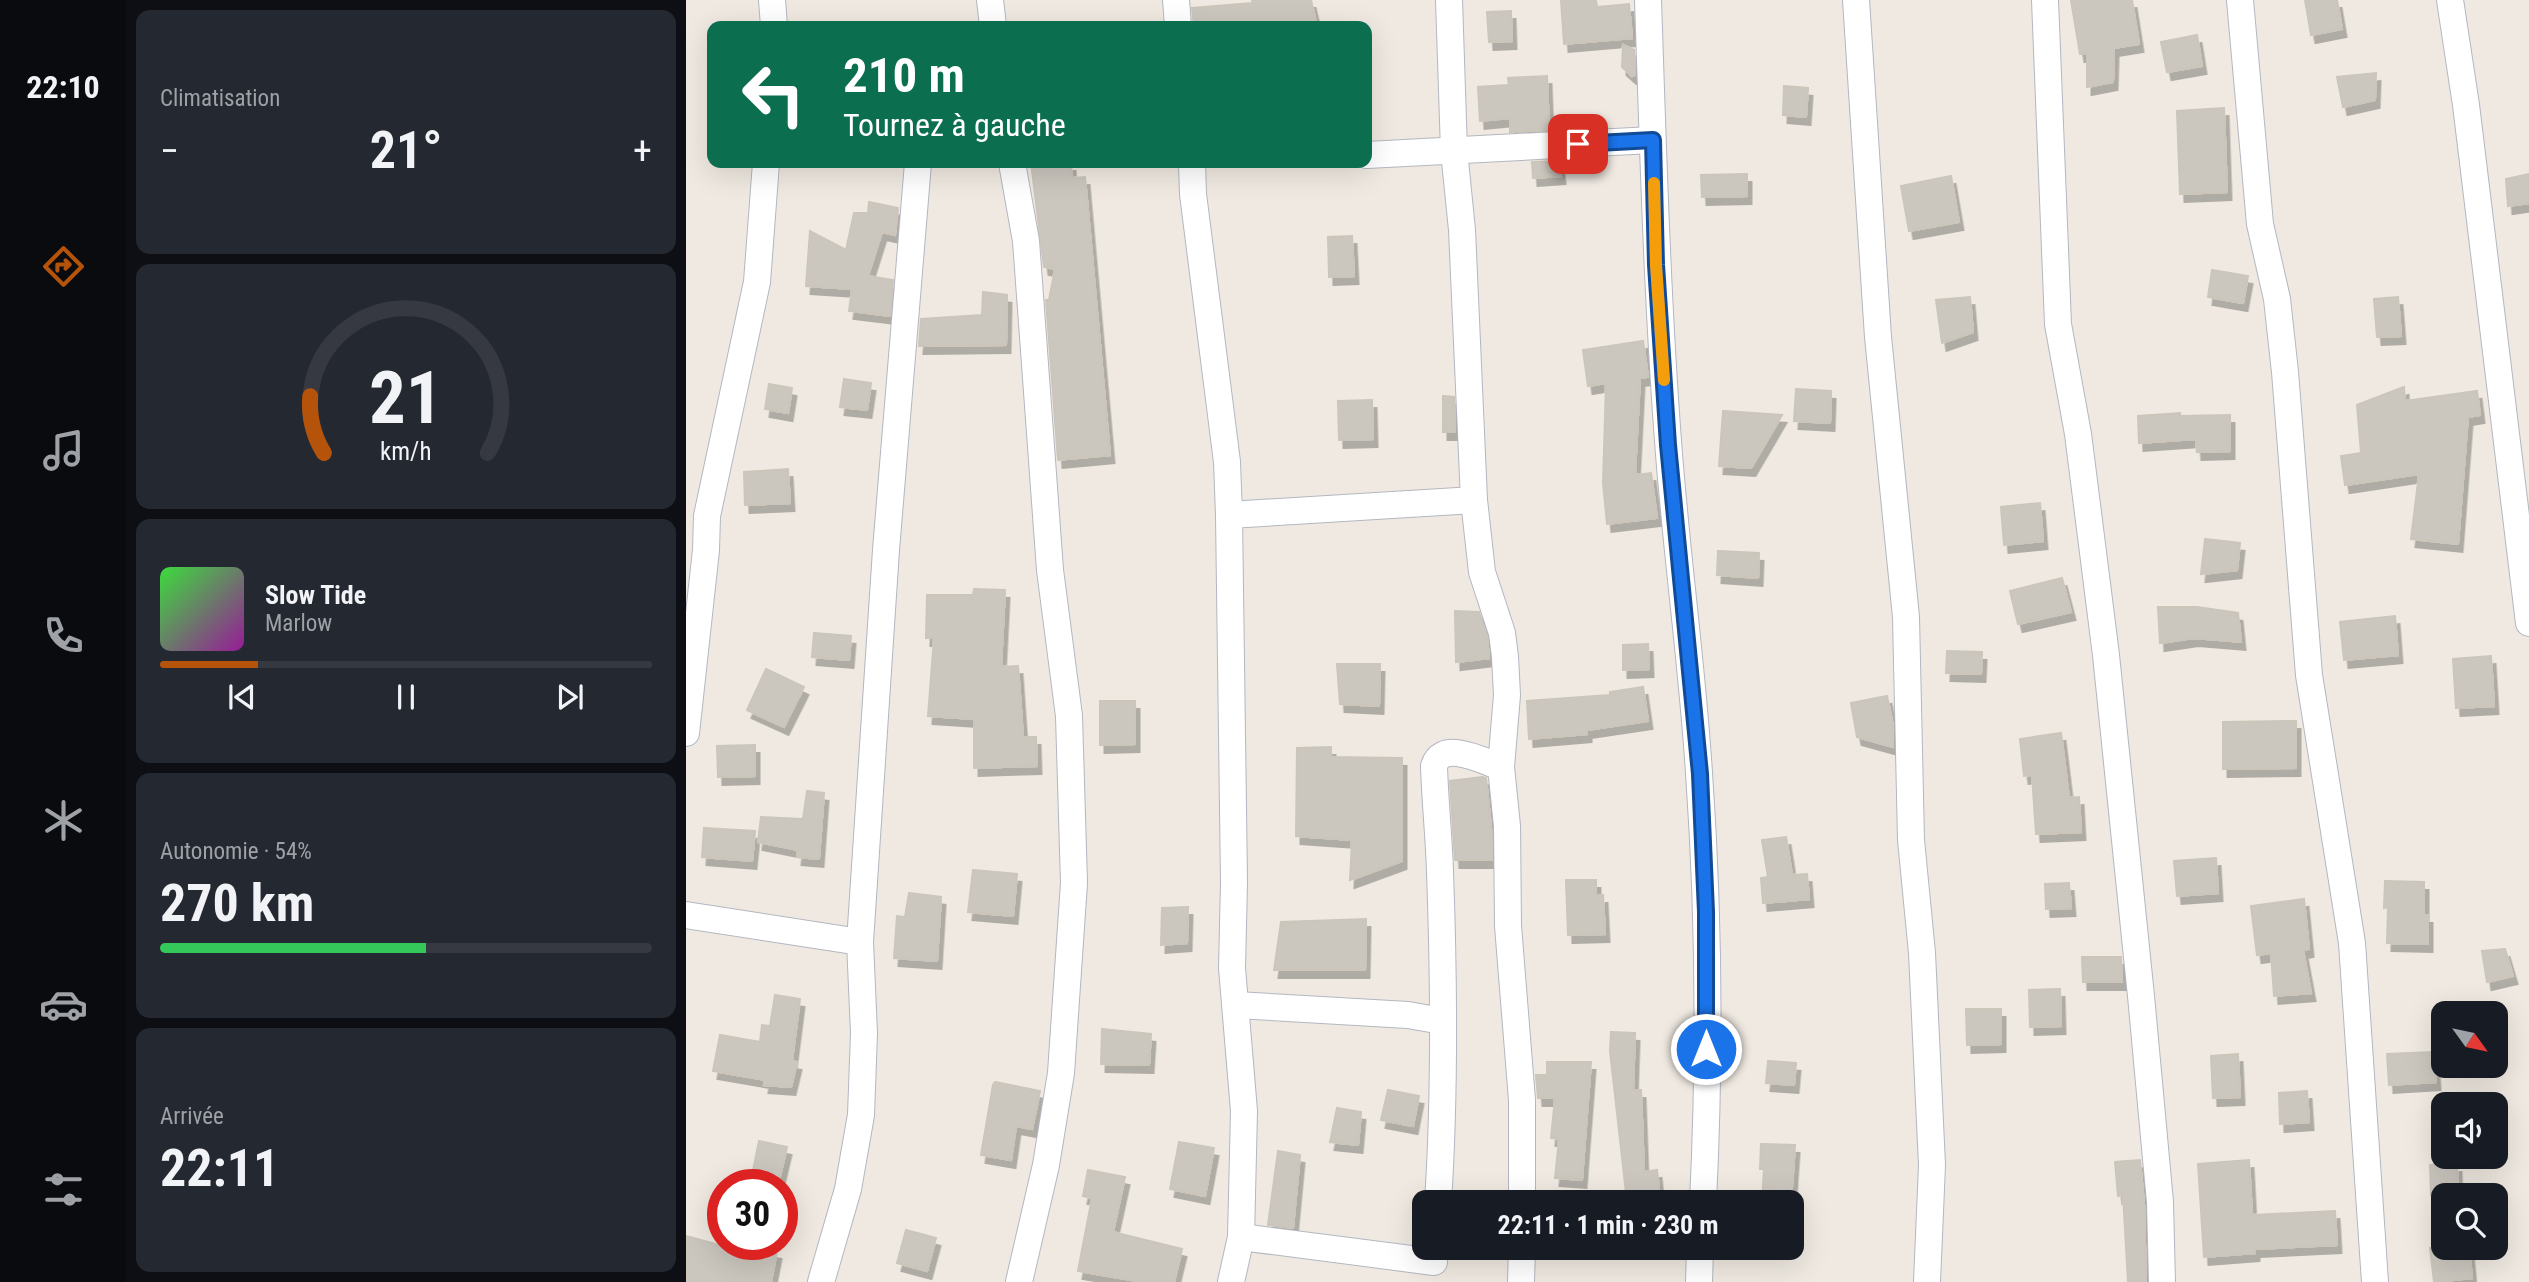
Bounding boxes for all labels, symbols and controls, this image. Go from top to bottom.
text: 210 m [843,47,965,104]
icon: left [728,49,819,140]
text: 22:10 [26,68,100,106]
text: Climatisation [160,85,280,112]
text: Tournez à gauche [843,106,1066,144]
pin [1548,114,1608,174]
text: 21° [370,120,442,181]
icon: arrive [1559,125,1597,163]
text: − [160,129,179,173]
text: + [633,129,652,173]
icon: directions [39,242,88,291]
text: 21 [369,355,443,441]
icon: music [39,426,88,475]
text: km/h [380,436,432,465]
text: Slow Tide [265,580,366,610]
text: Marlow [265,610,332,637]
icon: phone [39,611,88,660]
icon: previous [223,678,261,716]
icon: pause [387,678,425,716]
icon: next [551,678,589,716]
icon: climate [39,796,88,845]
text: Autonomie · 54% [160,838,312,865]
text: 270 km [160,873,314,934]
icon: car [39,980,88,1029]
north arrow [2431,1001,2508,1078]
map controls [2431,1001,2508,1260]
position arrow [1669,1012,1743,1086]
button: sound [2431,1092,2508,1169]
text: Arrivée [160,1103,224,1130]
text: 22:11 [160,1138,279,1199]
icon: filters [39,1165,88,1214]
speed limit sign: 30 [707,1169,798,1260]
button: search [2431,1183,2508,1260]
text: 22:11 · 1 min · 230 m [1498,1210,1718,1240]

